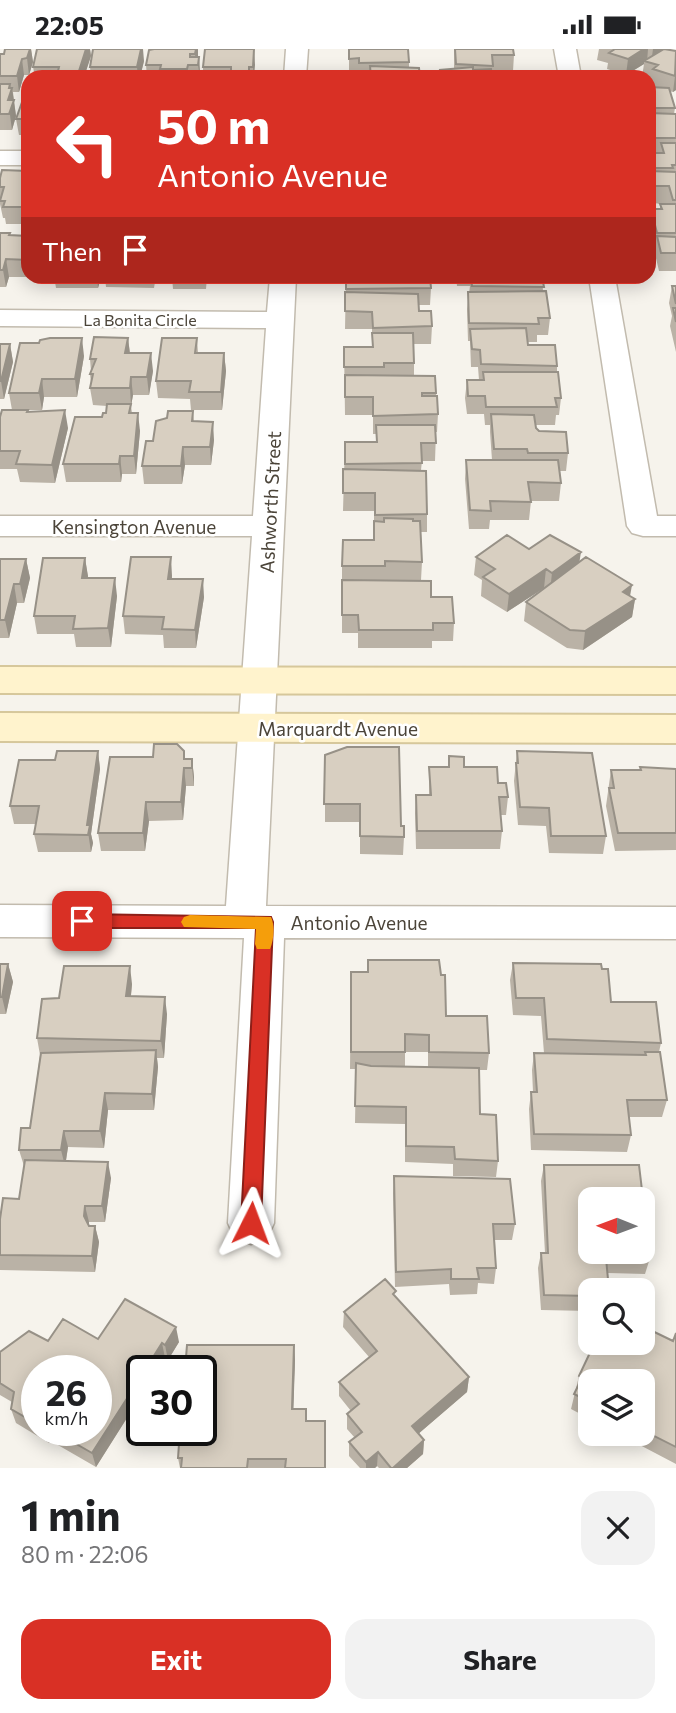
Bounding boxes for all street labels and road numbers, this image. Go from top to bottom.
street label: La Bonita Circle [83,310,197,329]
street label: Ashworth Street [255,430,285,574]
street label: Kensington Avenue [52,515,216,538]
street label: Marquardt Avenue [258,717,418,740]
street label: Antonio Avenue [290,911,428,934]

